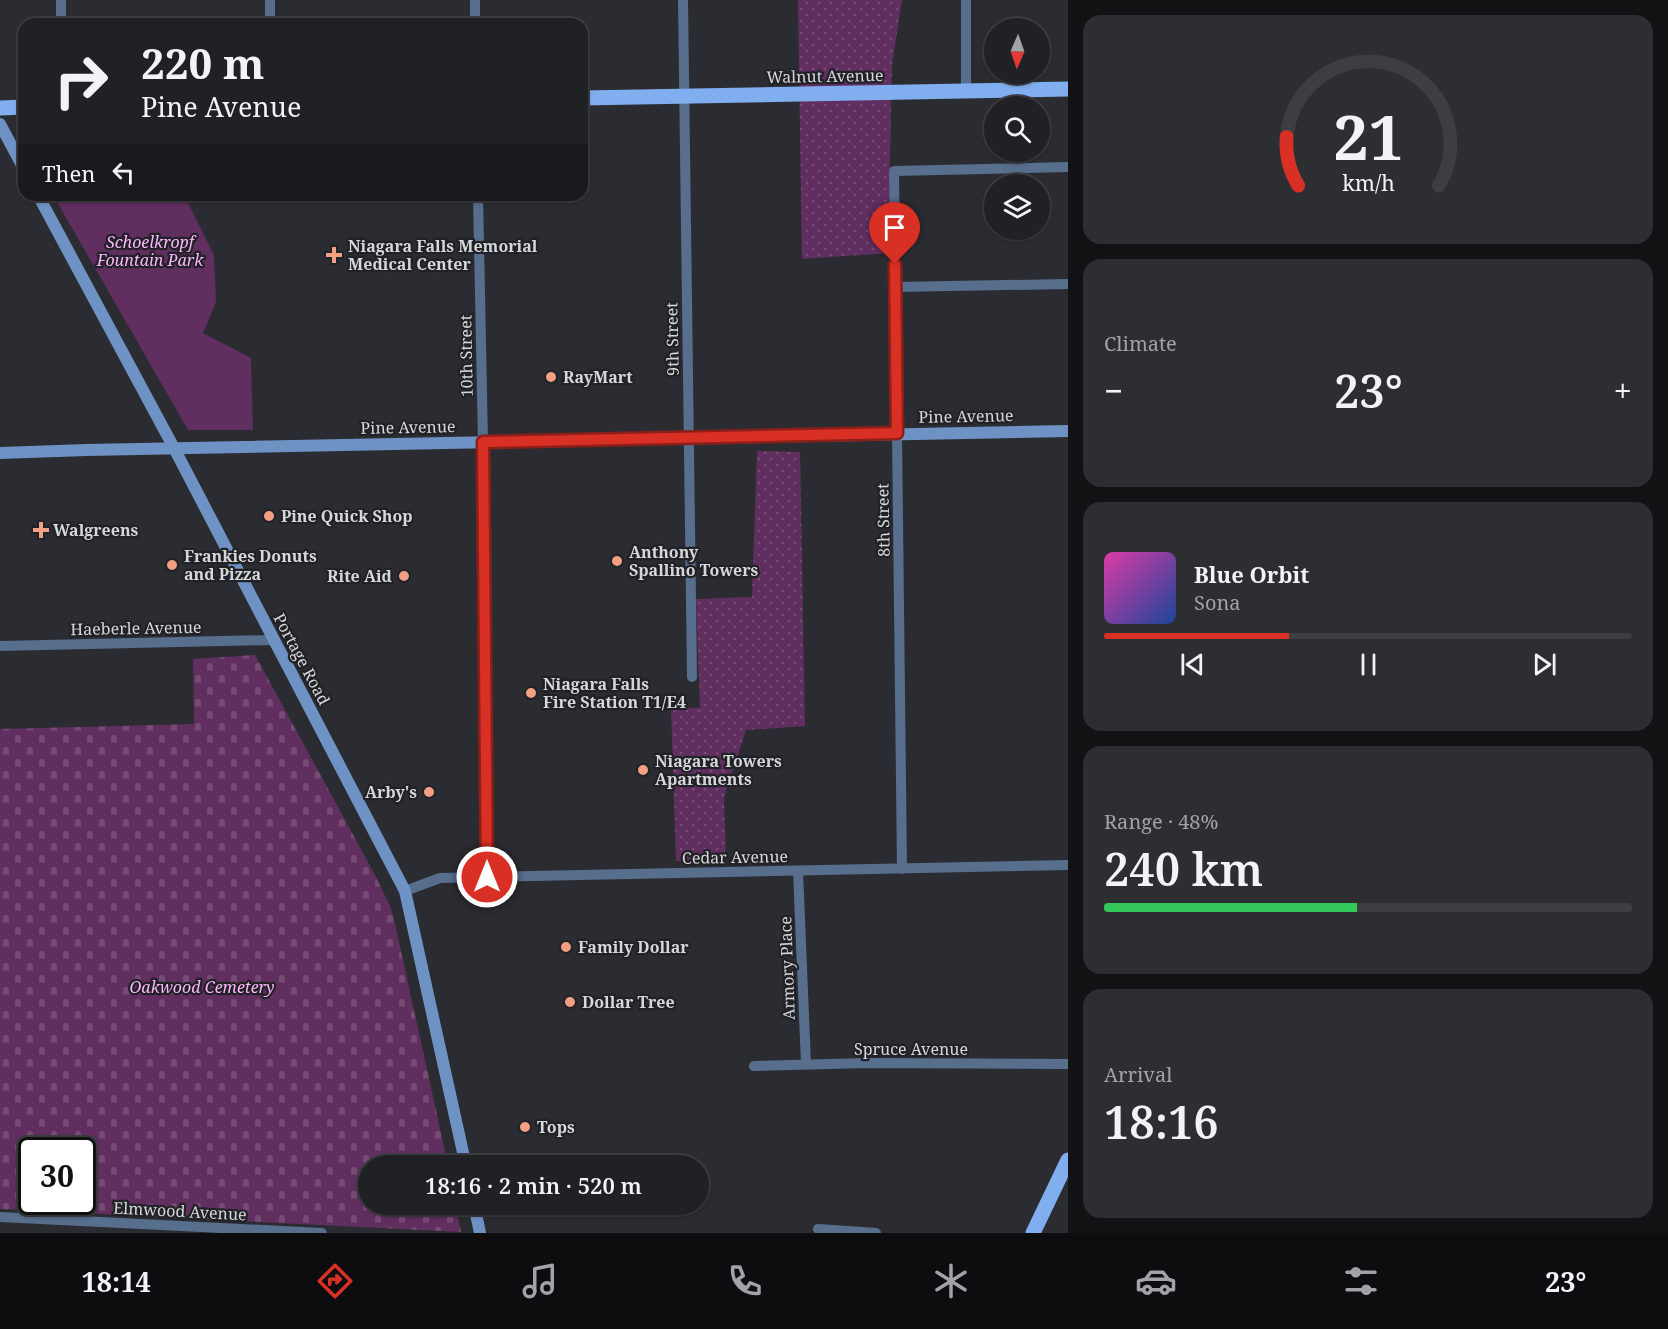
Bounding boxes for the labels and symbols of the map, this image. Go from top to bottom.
north arrow [984,18,1050,84]
street label: Walnut Avenue [766,64,884,88]
pin [869,202,920,264]
park label: Schoelkropf Fountain Park [96,231,204,271]
place label: Niagara Falls Memorial Medical Center [348,235,538,275]
marker: Niagara Falls Memorial Medical Center [325,246,343,264]
street label: 9th Street [660,302,684,376]
street label: 10th Street [454,314,478,397]
place label: RayMart [563,366,633,388]
marker: RayMart [544,370,558,384]
street label: Pine Avenue [918,404,1014,428]
street label: Pine Avenue [360,415,456,439]
street label: 8th Street [871,483,895,557]
place label: Pine Quick Shop [281,505,413,527]
marker: Pine Quick Shop [262,509,276,523]
place label: Walgreens [53,519,139,541]
marker: Walgreens [34,523,48,537]
place label: Anthony Spallino Towers [629,541,759,581]
place label: Frankies Donuts and Pizza [184,545,317,585]
marker: Anthony Spallino Towers [610,554,624,568]
marker: Frankies Donuts and Pizza [165,558,179,572]
place label: Rite Aid [327,565,393,587]
marker: Rite Aid [397,569,411,583]
street label: Portage Road [269,609,335,709]
street label: Haeberle Avenue [70,616,202,640]
place label: Niagara Falls Fire Station T1/E4 [543,673,686,713]
marker: Niagara Falls Fire Station T1/E4 [524,686,538,700]
place label: Niagara Towers Apartments [655,750,782,790]
marker: Niagara Towers Apartments [636,763,650,777]
place label: Arby's [365,781,417,803]
marker: Arby's [422,785,436,799]
position arrow [455,845,519,909]
street label: Cedar Avenue [682,845,788,869]
street label: Armory Place [774,916,800,1020]
place label: Family Dollar [578,936,689,958]
marker: Family Dollar [559,940,573,954]
park label: Oakwood Cemetery [130,976,275,998]
place label: Dollar Tree [582,991,675,1013]
marker: Dollar Tree [563,995,577,1009]
street label: Spruce Avenue [854,1038,968,1060]
place label: Tops [537,1116,575,1138]
marker: Tops [518,1120,532,1134]
speed limit sign: 30 [18,1137,96,1215]
street label: Elmwood Avenue [113,1197,247,1225]

